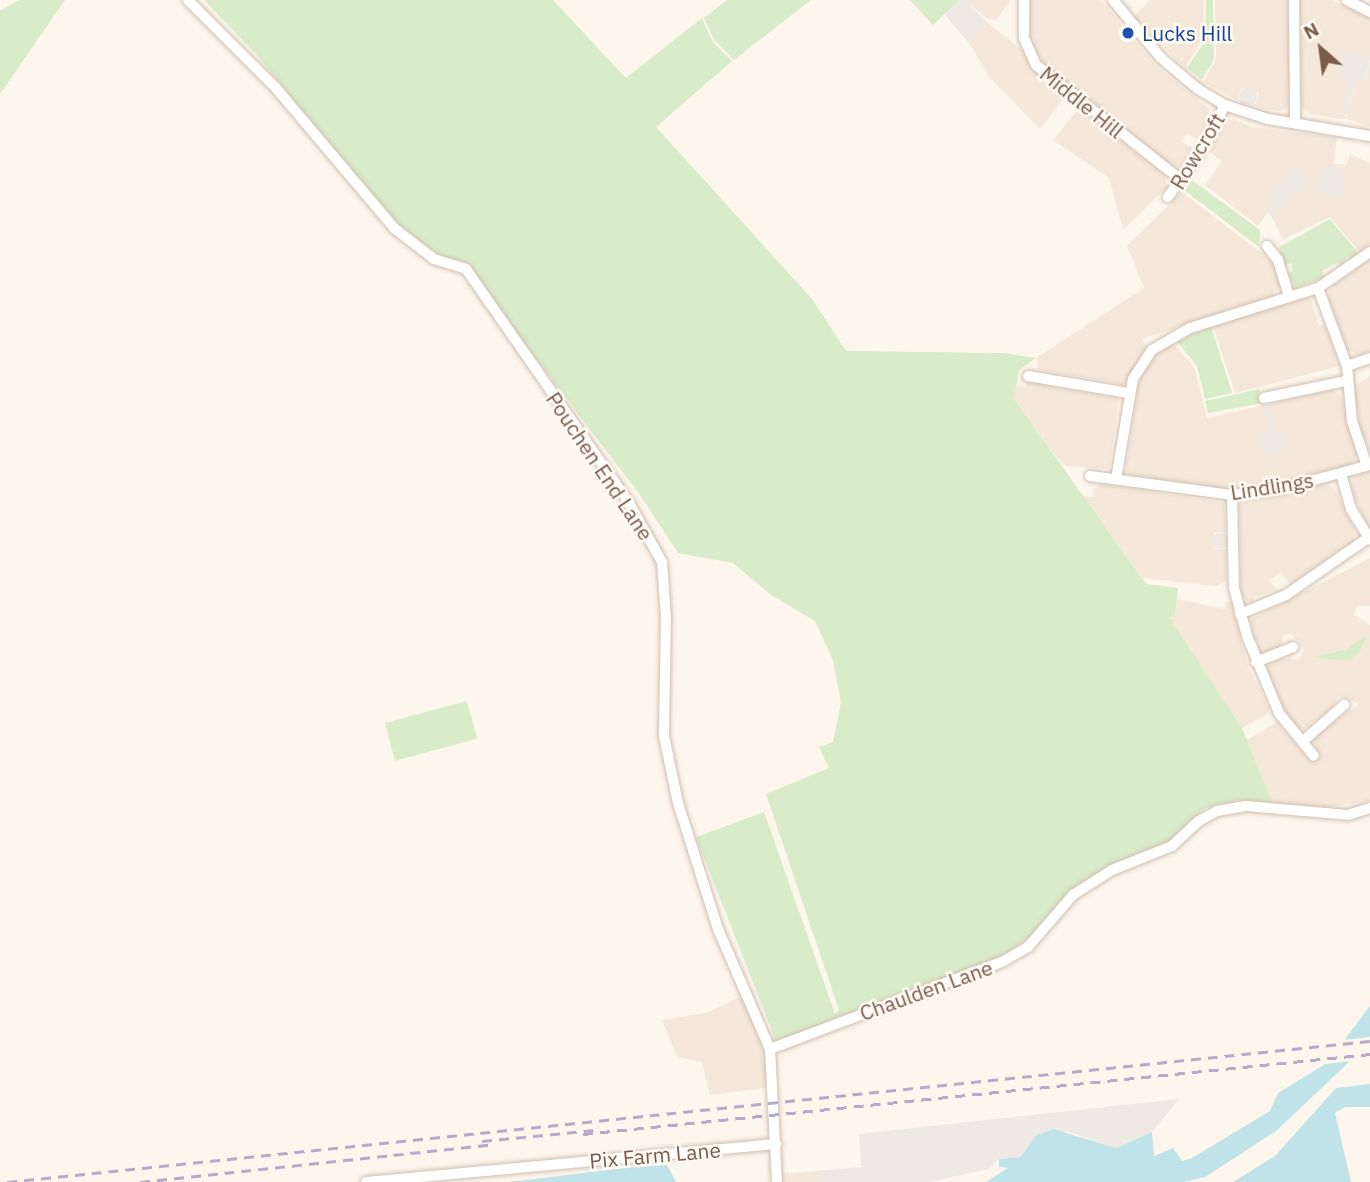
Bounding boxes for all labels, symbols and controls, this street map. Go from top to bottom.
north arrow [1286,14,1356,84]
text: N [1299,17,1323,44]
place label: Lucks Hill [1142,20,1232,46]
marker: Lucks Hill [1120,25,1136,41]
street label: Middle Hill [1035,61,1129,143]
street label: Rowcroft [1164,108,1230,194]
street label: Pouchen End Lane [541,387,659,545]
street label: Lindlings [1229,467,1315,505]
street label: Chaulden Lane [856,954,996,1026]
street label: Pix Farm Lane [588,1137,722,1173]

